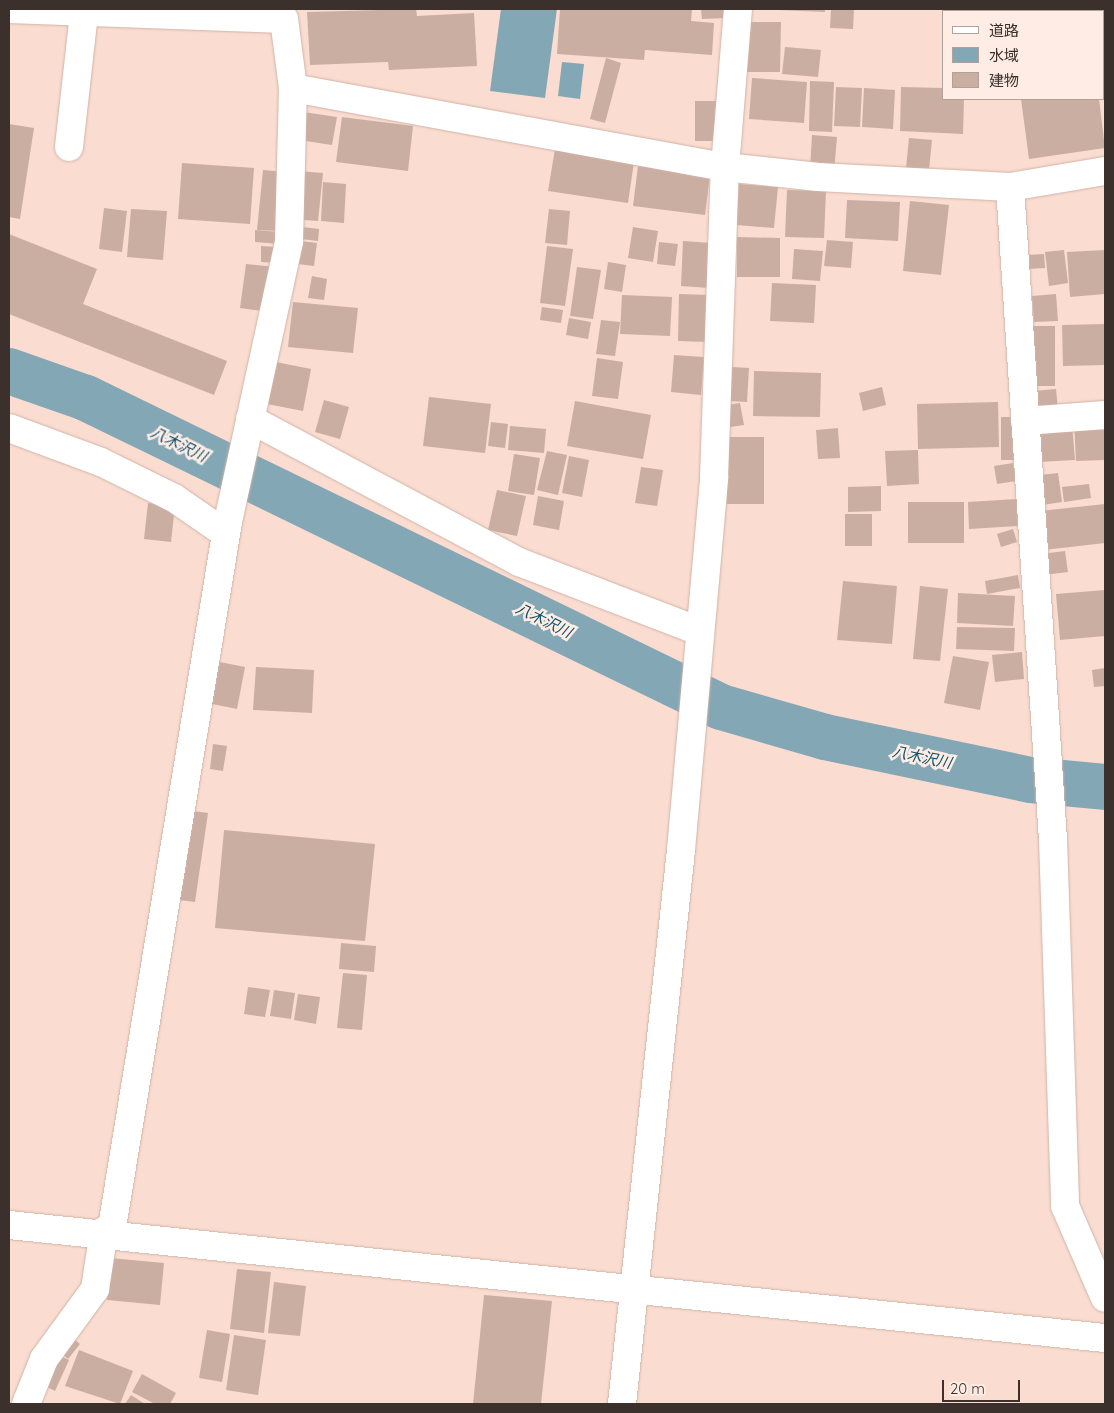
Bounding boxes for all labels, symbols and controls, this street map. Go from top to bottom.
legend [942,10,1104,100]
text: 道路 [989,21,1019,40]
text: 水域 [989,46,1019,65]
text: 建物 [989,71,1019,90]
water label: 八木沢川 [148,423,210,465]
water label: 八木沢川 [513,599,575,641]
water label: 八木沢川 [891,742,953,772]
scale bar [944,1370,1022,1402]
text: 20 m [950,1379,985,1398]

